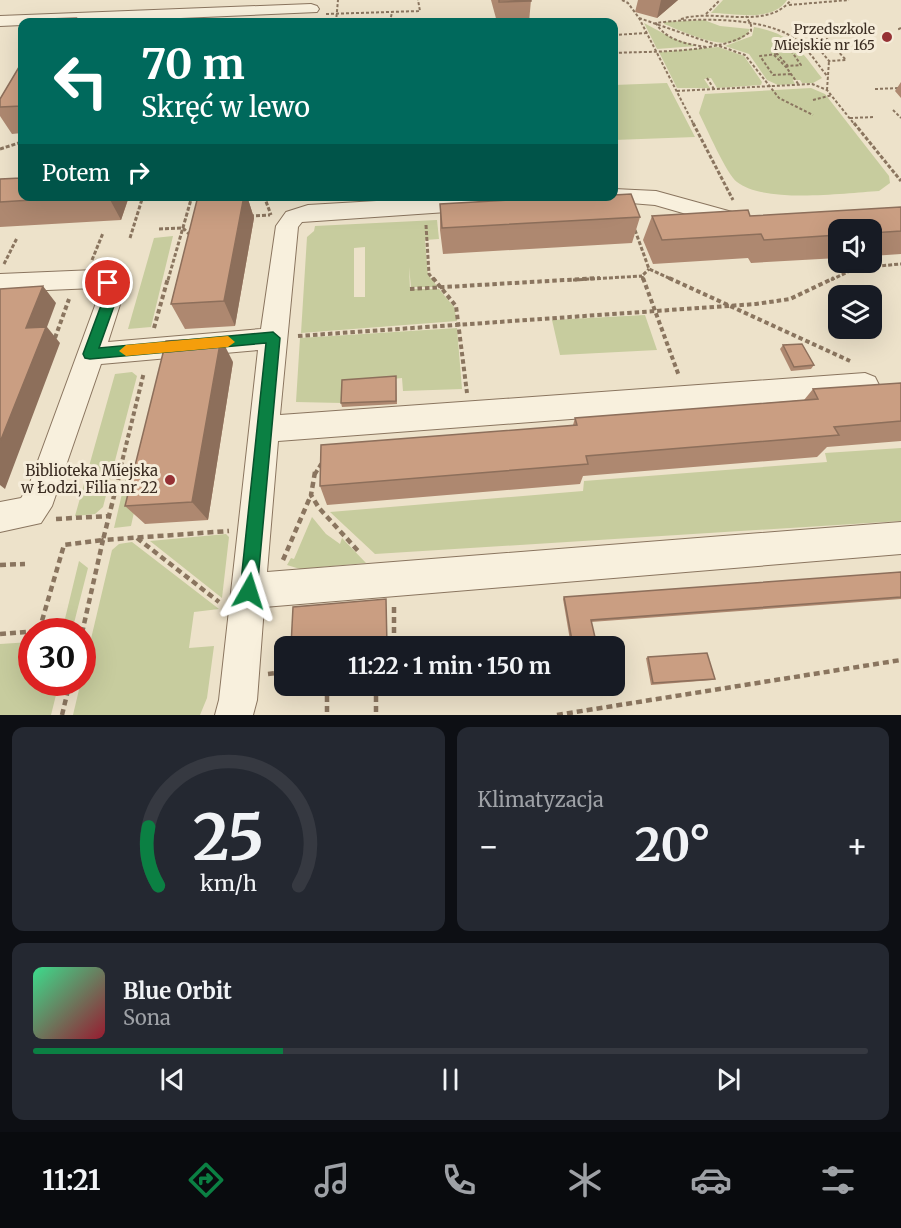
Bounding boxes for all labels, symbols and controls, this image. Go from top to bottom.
place label: Przedszkole Miejskie nr 165 [774,20,875,54]
marker: Przedszkole Miejskie nr 165 [880,30,894,44]
text: 70 m [141,38,245,90]
icon: left [42,42,120,120]
text: Skręć w lewo [141,90,310,124]
icon: right [122,156,155,189]
text: Potem [42,159,110,187]
map controls [828,219,882,339]
button: sound [828,219,882,273]
pin [82,257,133,308]
icon: arrive [91,266,124,299]
button: layers [828,285,882,339]
place label: Biblioteka Miejska w Łodzi, Filia nr 22 [20,461,158,497]
marker: Biblioteka Miejska w Łodzi, Filia nr 22 [163,473,177,487]
position arrow [217,559,281,623]
speed limit sign: 30 [18,618,96,696]
text: 11:22 · 1 min · 150 m [348,652,551,680]
text: Klimatyzacja [478,787,604,812]
text: 25 [192,799,264,877]
text: 20° [635,817,711,873]
text: − [478,826,500,867]
text: + [846,826,868,867]
text: km/h [200,870,257,897]
text: Blue Orbit [123,977,232,1005]
text: Sona [123,1005,171,1030]
icon: previous [156,1063,189,1096]
icon: pause [434,1063,467,1096]
icon: next [712,1063,745,1096]
icon: directions [185,1159,227,1201]
icon: music [311,1159,353,1201]
icon: phone [438,1159,480,1201]
icon: climate [564,1159,606,1201]
icon: car [690,1159,732,1201]
icon: filters [817,1159,859,1201]
text: 11:21 [42,1163,101,1197]

